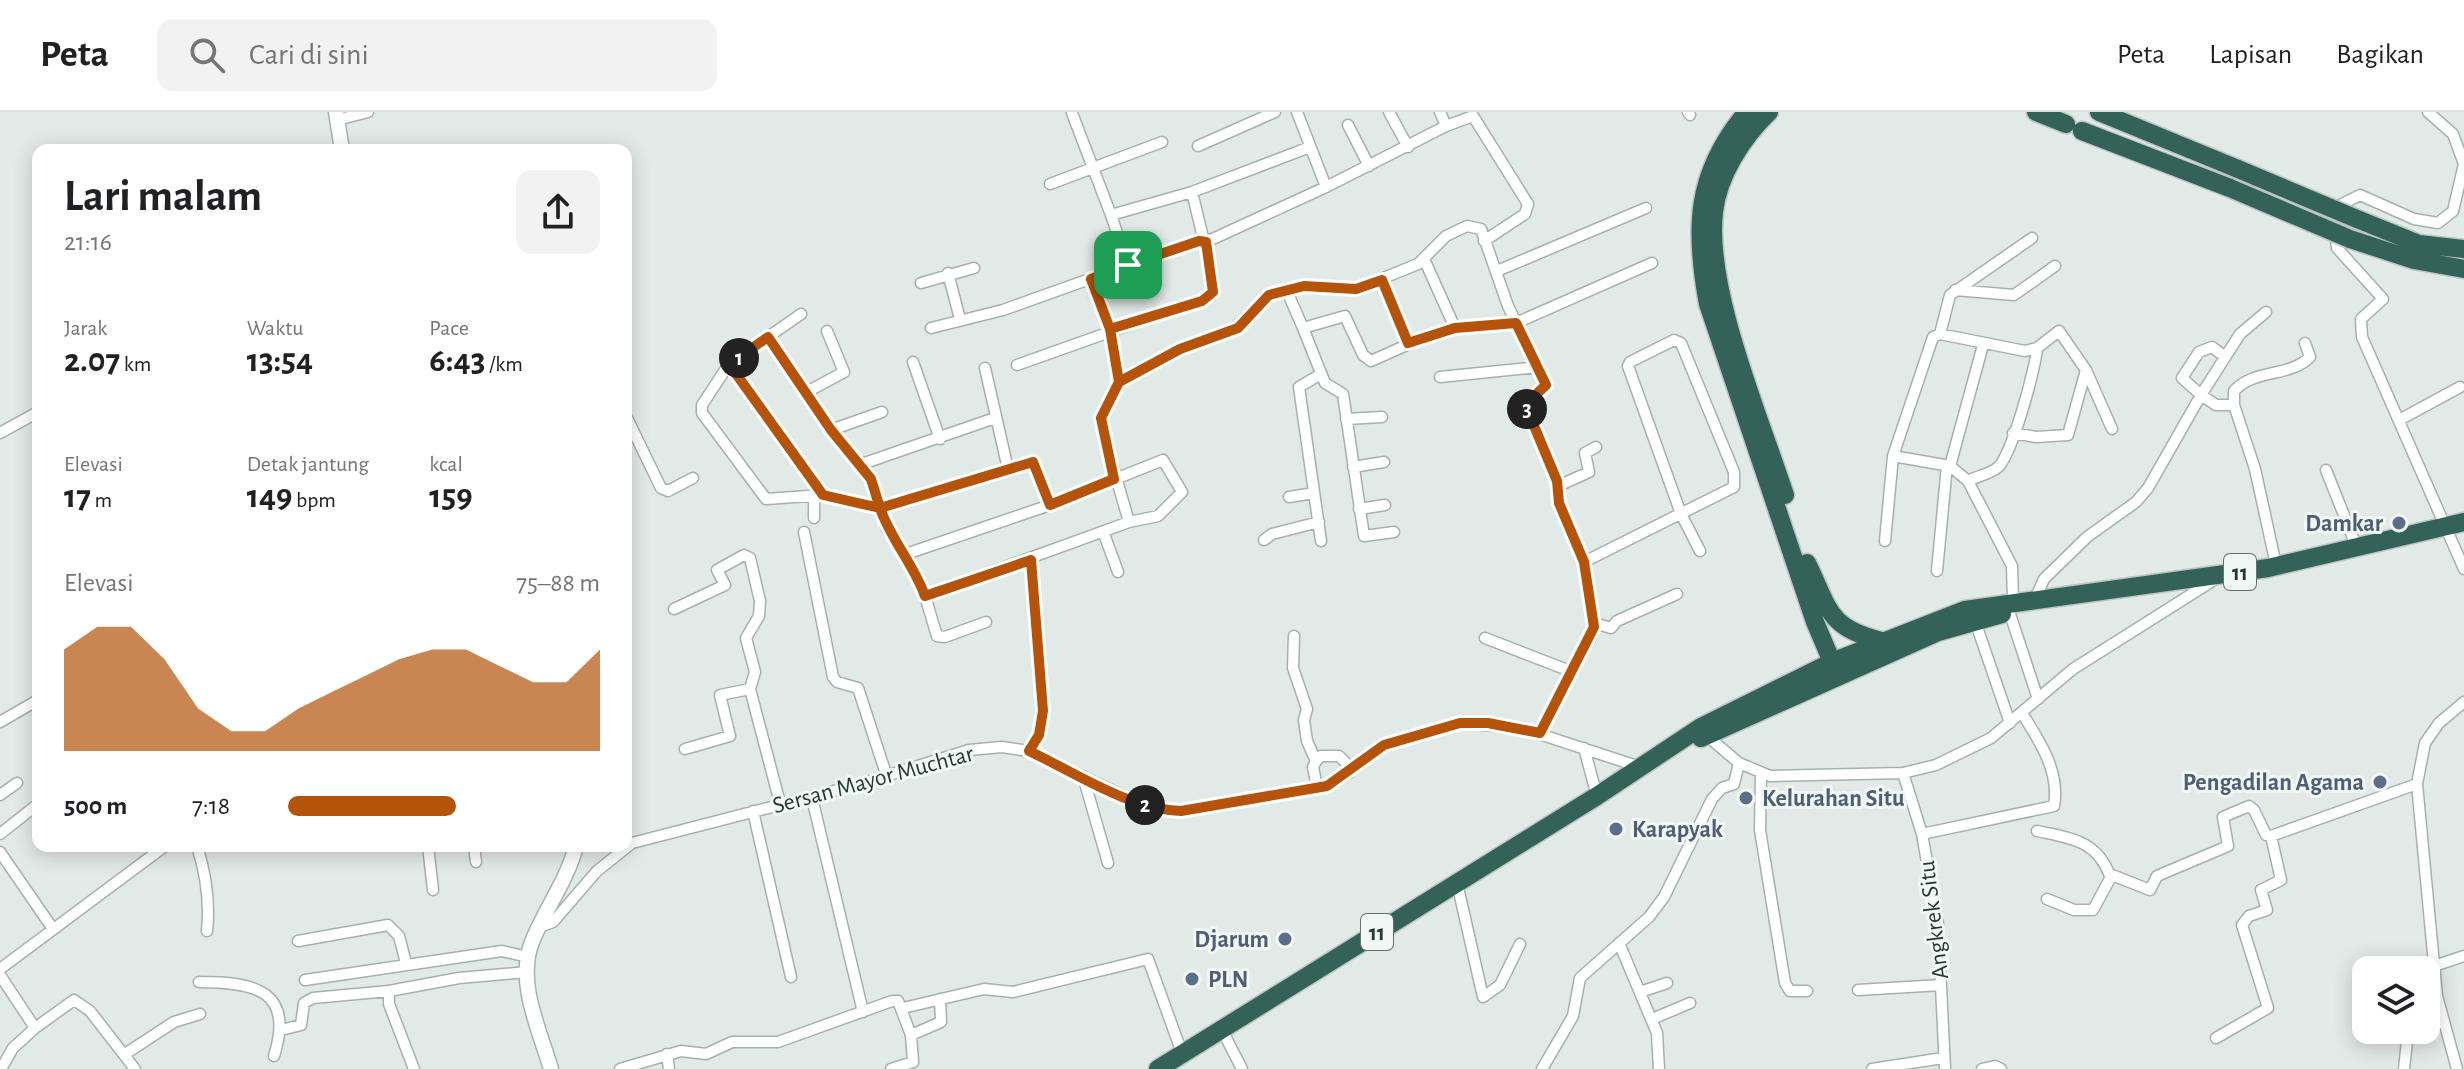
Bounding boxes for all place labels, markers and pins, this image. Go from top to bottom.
pin [1094,231,1162,299]
pin: 1 [719,338,759,378]
pin: 3 [1507,389,1547,429]
place label: Damkar [2305,512,2384,536]
marker: Damkar [2390,514,2408,532]
place label: Pengadilan Agama [2183,771,2364,795]
marker: Pengadilan Agama [2371,773,2389,791]
pin: 2 [1125,785,1165,825]
place label: Kelurahan Situ [1762,787,1905,811]
marker: Kelurahan Situ [1737,789,1755,807]
place label: Karapyak [1632,818,1723,842]
marker: Karapyak [1607,820,1625,838]
place label: Djarum [1194,928,1269,952]
marker: Djarum [1276,930,1294,948]
place label: PLN [1208,968,1248,992]
marker: PLN [1183,970,1201,988]

